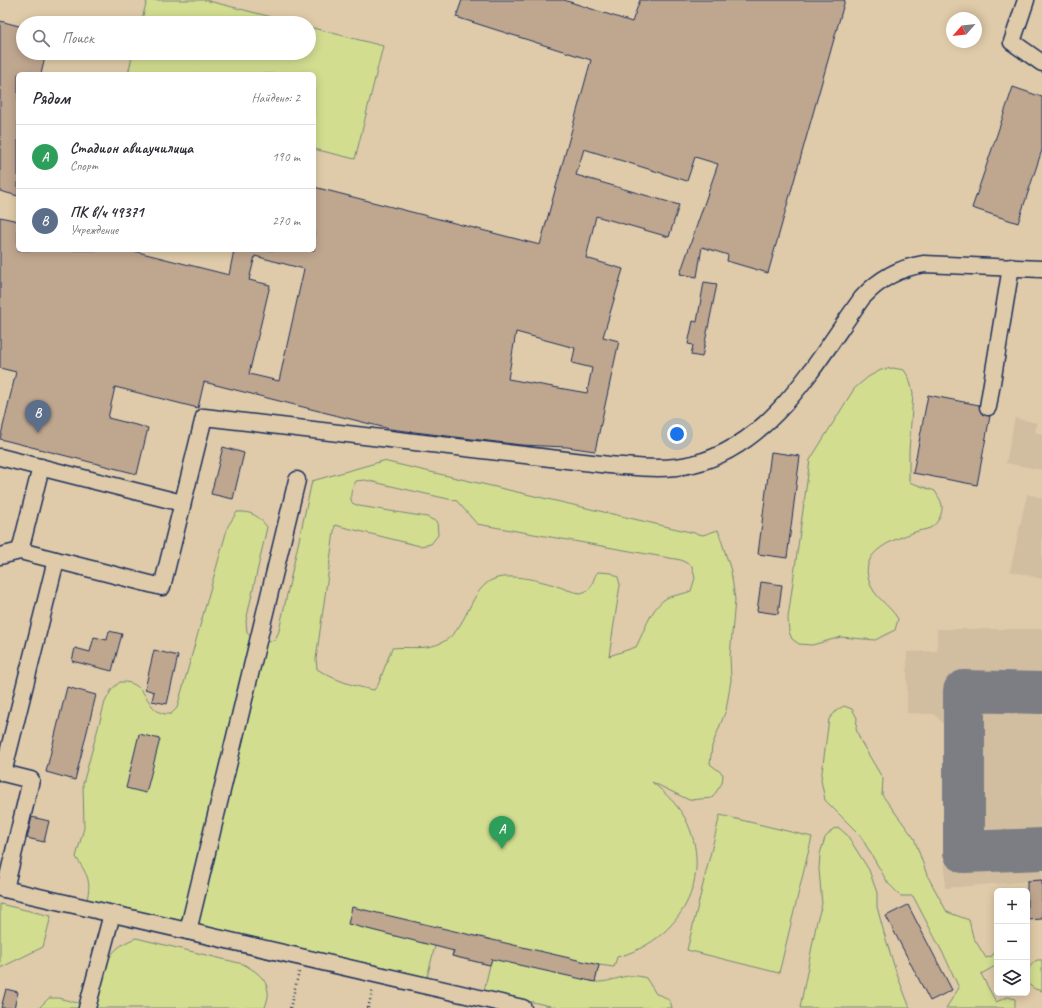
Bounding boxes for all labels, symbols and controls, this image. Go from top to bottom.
north arrow [946,12,982,48]
search box [16,16,316,60]
icon: search [30,27,52,49]
text: Поиск [62,29,94,48]
text: Рядом [32,88,70,109]
text: Найдено: 2 [252,90,300,106]
text: Стадион авиаучилища [70,139,193,158]
text: A [42,149,48,165]
text: 190 m [272,149,300,165]
text: Спорт [70,158,98,174]
text: ПК в/ч 49371 [70,203,144,222]
text: B [42,213,48,229]
text: 270 m [272,213,300,229]
text: Учреждение [70,222,118,238]
pin: B [25,400,51,433]
your location [667,424,687,444]
pin: A [489,816,515,849]
map controls [994,888,1030,996]
button: + [994,888,1030,924]
button: − [994,924,1030,960]
button: layers [994,960,1030,996]

